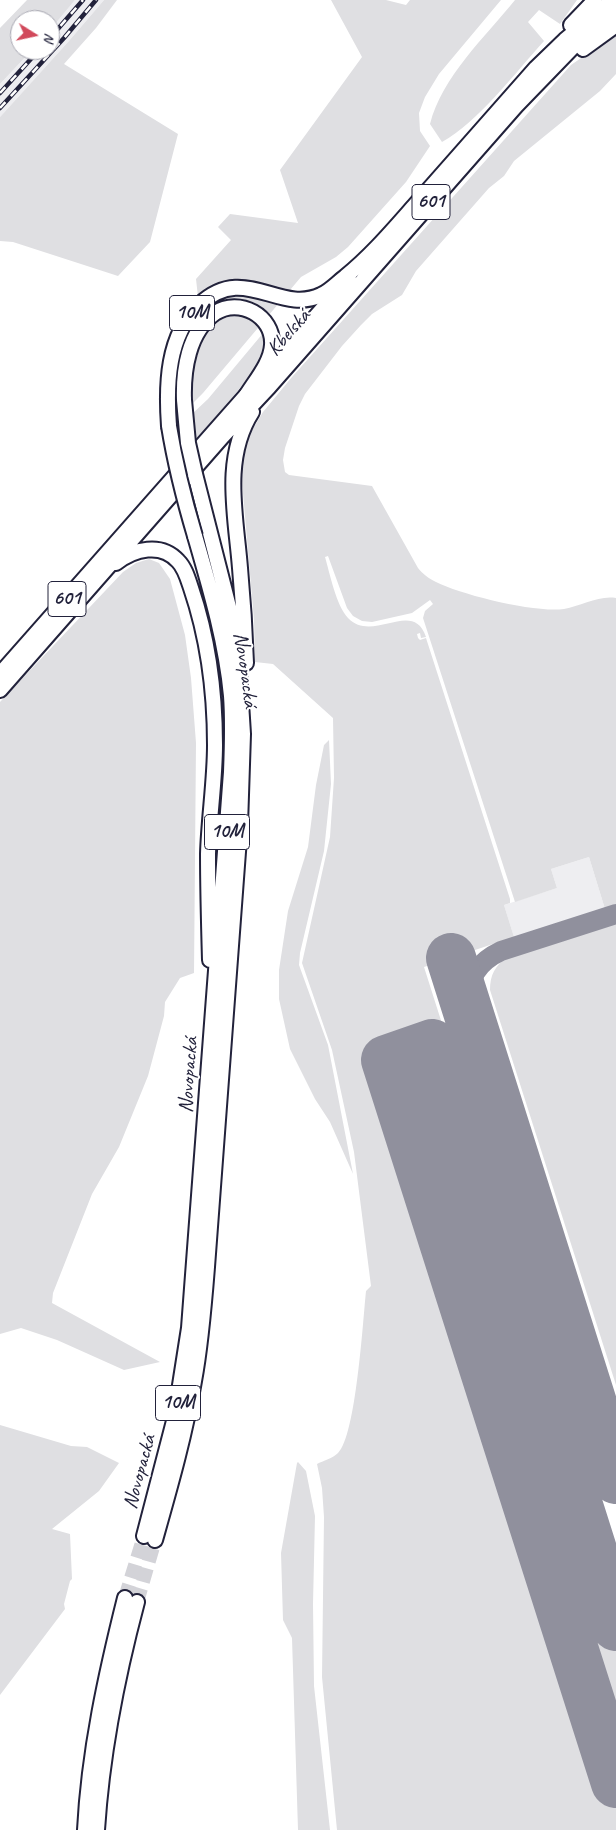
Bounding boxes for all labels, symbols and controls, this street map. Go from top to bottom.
north arrow [10,10,60,60]
text: N [40,32,58,43]
road number: 601 [412,184,450,220]
road number: 10M [170,296,214,330]
street label: Kbelská [262,304,316,362]
road number: 601 [48,582,86,616]
street label: Novopacká [227,631,263,709]
road number: 10M [204,814,250,850]
street label: Novopacká [174,1036,204,1114]
road number: 10M [156,1386,200,1420]
street label: Novopacká [118,1432,162,1512]

